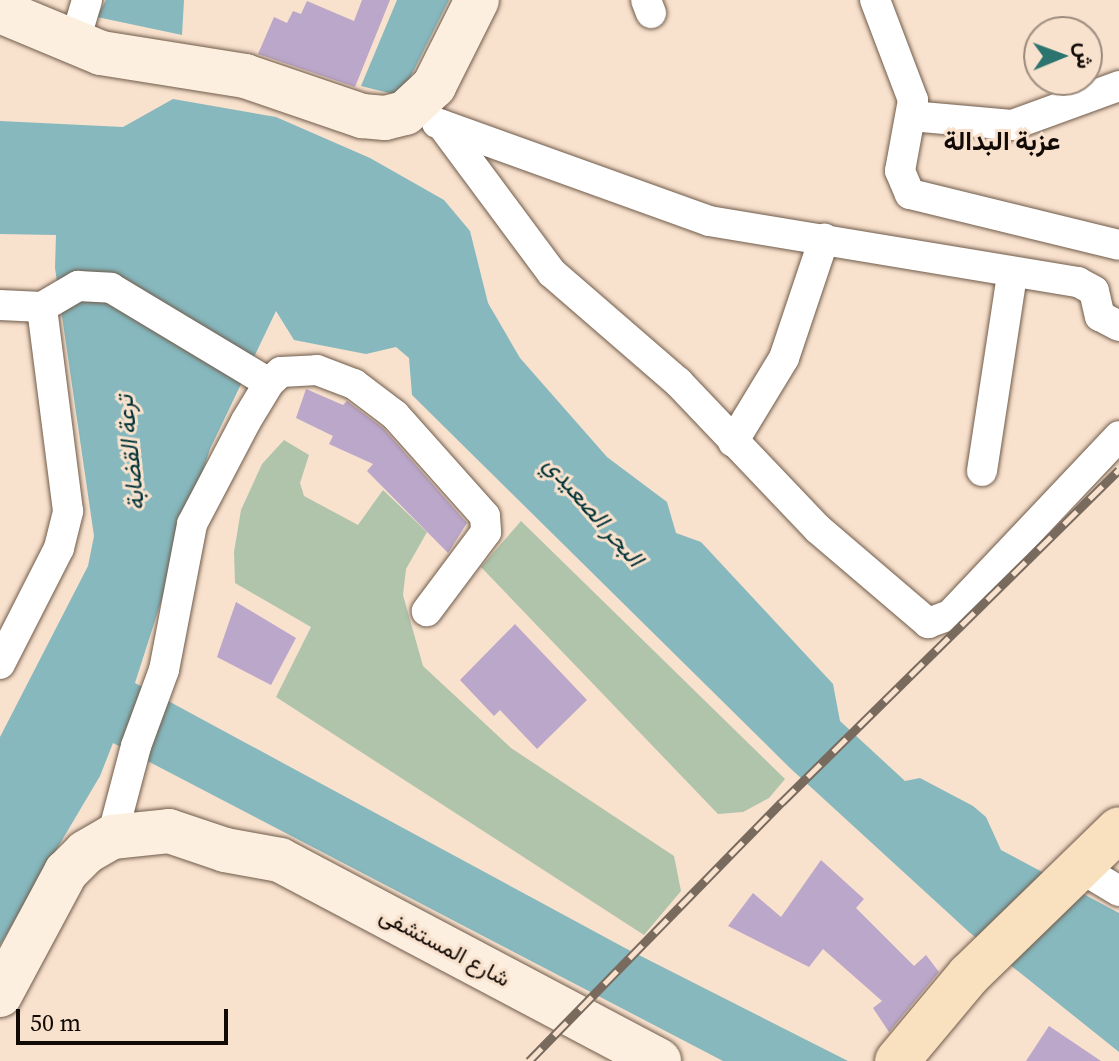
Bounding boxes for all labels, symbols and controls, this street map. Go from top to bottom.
north arrow [1023,16,1103,96]
text: ش [1070,42,1100,69]
district label: عزبة البدالة [944,126,1060,158]
water label: ترعة القضابة [110,394,150,512]
water label: البحر الصعيدي [538,450,650,572]
street label: شارع المستشفى [375,902,515,992]
scale bar [20,993,232,1043]
text: 50 m [30,1006,81,1039]

